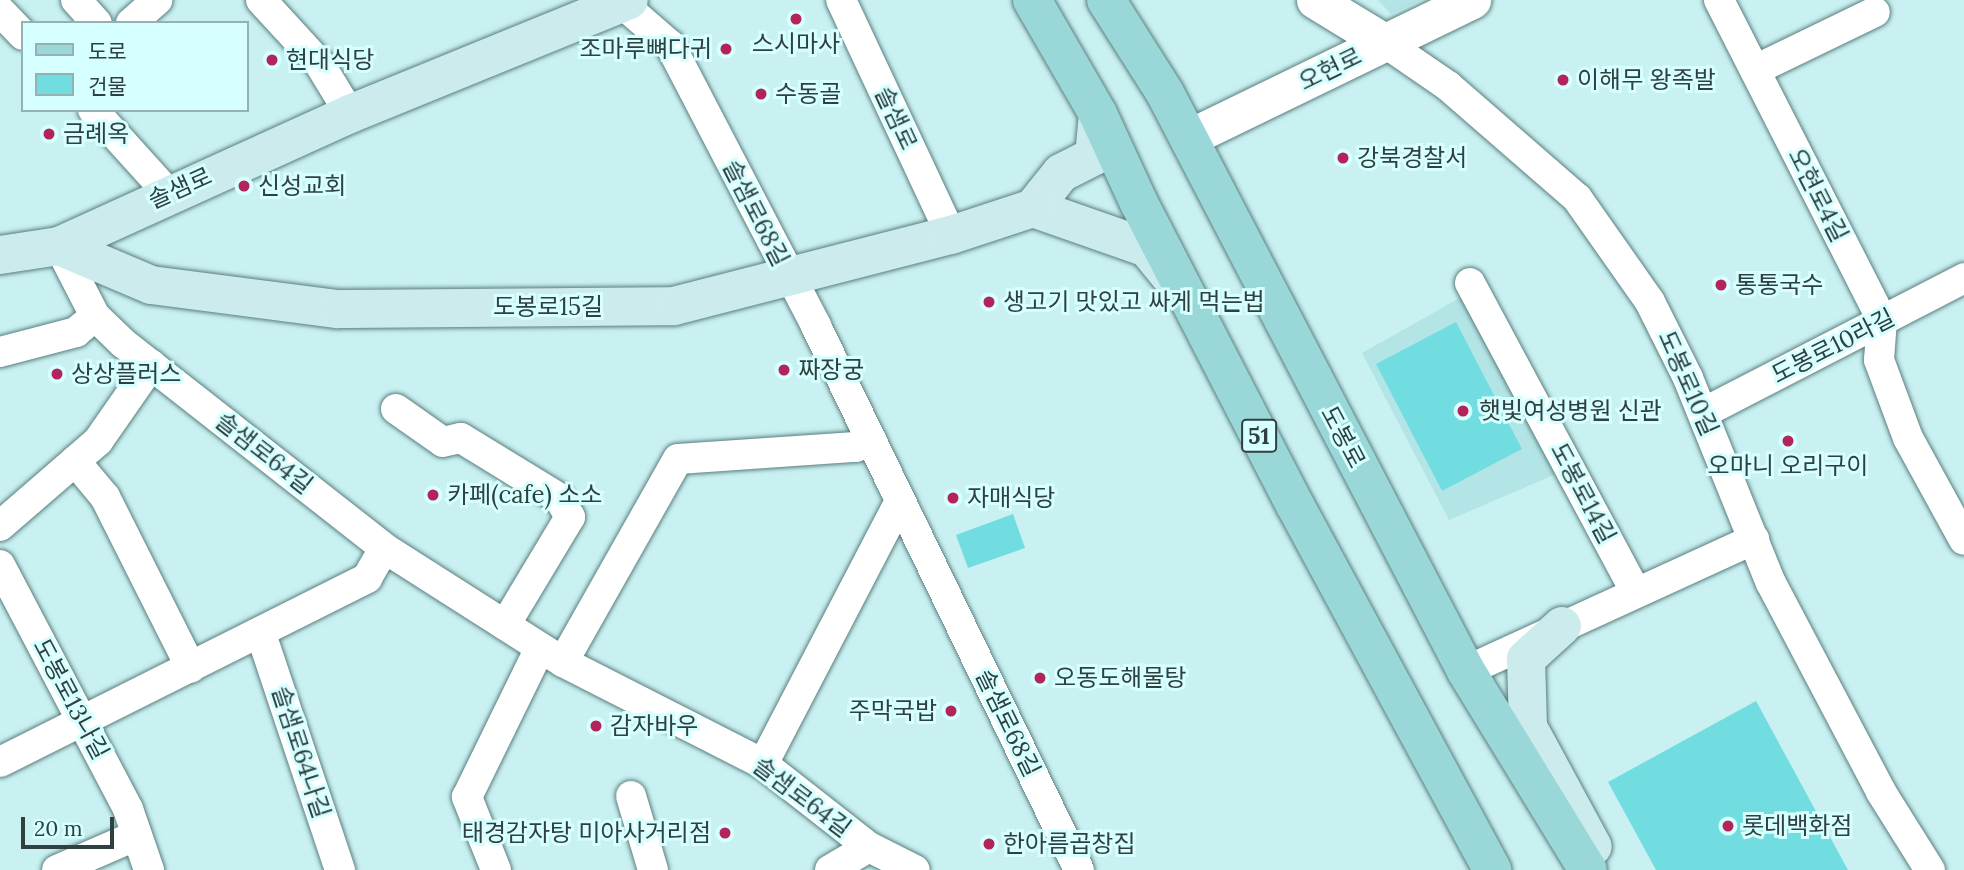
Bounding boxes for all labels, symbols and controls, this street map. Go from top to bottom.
marker: 스시마사 [788,11,804,27]
legend [21,21,248,112]
place label: 스시마사 [752,30,840,58]
place label: 조마루뼈다귀 [580,35,712,63]
text: 도로 [88,38,127,65]
marker: 조마루뼈다귀 [718,41,734,57]
street label: 오현로 [1294,42,1366,96]
place label: 현대식당 [286,46,374,74]
marker: 현대식당 [264,52,280,68]
place label: 이해무 왕족발 [1577,66,1716,94]
marker: 이해무 왕족발 [1555,72,1571,88]
text: 건물 [88,73,127,100]
place label: 수동골 [775,80,841,108]
street label: 솔샘로 [869,82,923,154]
marker: 수동골 [753,86,769,102]
place label: 금례옥 [63,120,129,148]
marker: 금례옥 [41,126,57,142]
street label: 오현로4길 [1782,143,1854,247]
place label: 강북경찰서 [1357,144,1467,172]
marker: 강북경찰서 [1335,150,1351,166]
street label: 솔샘로68길 [717,155,795,271]
street label: 솔샘로 [144,161,216,215]
place label: 신성교회 [258,172,346,200]
marker: 신성교회 [236,178,252,194]
place label: 통통국수 [1735,271,1823,299]
marker: 통통국수 [1713,277,1729,293]
place label: 생고기 맛있고 싸게 먹는법 [1003,288,1265,316]
street label: 도봉로15길 [493,293,603,321]
marker: 생고기 맛있고 싸게 먹는법 [981,294,997,310]
street label: 도봉로10라길 [1767,303,1899,389]
street label: 도봉로10길 [1652,326,1724,440]
place label: 짜장궁 [798,356,864,384]
place label: 상상플러스 [71,360,181,388]
marker: 짜장궁 [776,362,792,378]
marker: 상상플러스 [49,366,65,382]
place label: 햇빛여성병원 신관 [1479,397,1662,425]
street label: 도봉로 [1315,401,1371,473]
marker: 햇빛여성병원 신관 [1453,401,1473,421]
street label: 솔샘로64길 [210,406,318,500]
road number: 51 [1240,416,1278,456]
marker: 오마니 오리구이 [1780,433,1796,449]
street label: 도봉로14길 [1544,438,1622,548]
place label: 오마니 오리구이 [1708,452,1868,480]
place label: 카페(cafe) 소소 [447,481,602,509]
place label: 자매식당 [967,484,1055,512]
marker: 카페(cafe) 소소 [425,487,441,503]
marker: 자매식당 [945,490,961,506]
street label: 도봉로13나길 [27,634,115,764]
place label: 오동도해물탕 [1054,664,1186,692]
street label: 솔샘로68길 [970,665,1046,781]
marker: 오동도해물탕 [1032,670,1048,686]
street label: 솔샘로64나길 [266,682,336,822]
place label: 주막국밥 [849,697,937,725]
marker: 주막국밥 [943,703,959,719]
place label: 감자바우 [610,712,698,740]
marker: 감자바우 [588,718,604,734]
street label: 솔샘로64길 [747,751,857,843]
scale bar [24,804,117,848]
place label: 롯데백화점 [1742,812,1852,840]
text: 20 m [34,815,83,842]
marker: 롯데백화점 [1720,818,1736,834]
place label: 태경감자탕 미아사거리점 [462,819,711,847]
marker: 태경감자탕 미아사거리점 [717,825,733,841]
place label: 한아름곱창집 [1003,830,1135,858]
marker: 한아름곱창집 [981,836,997,852]

